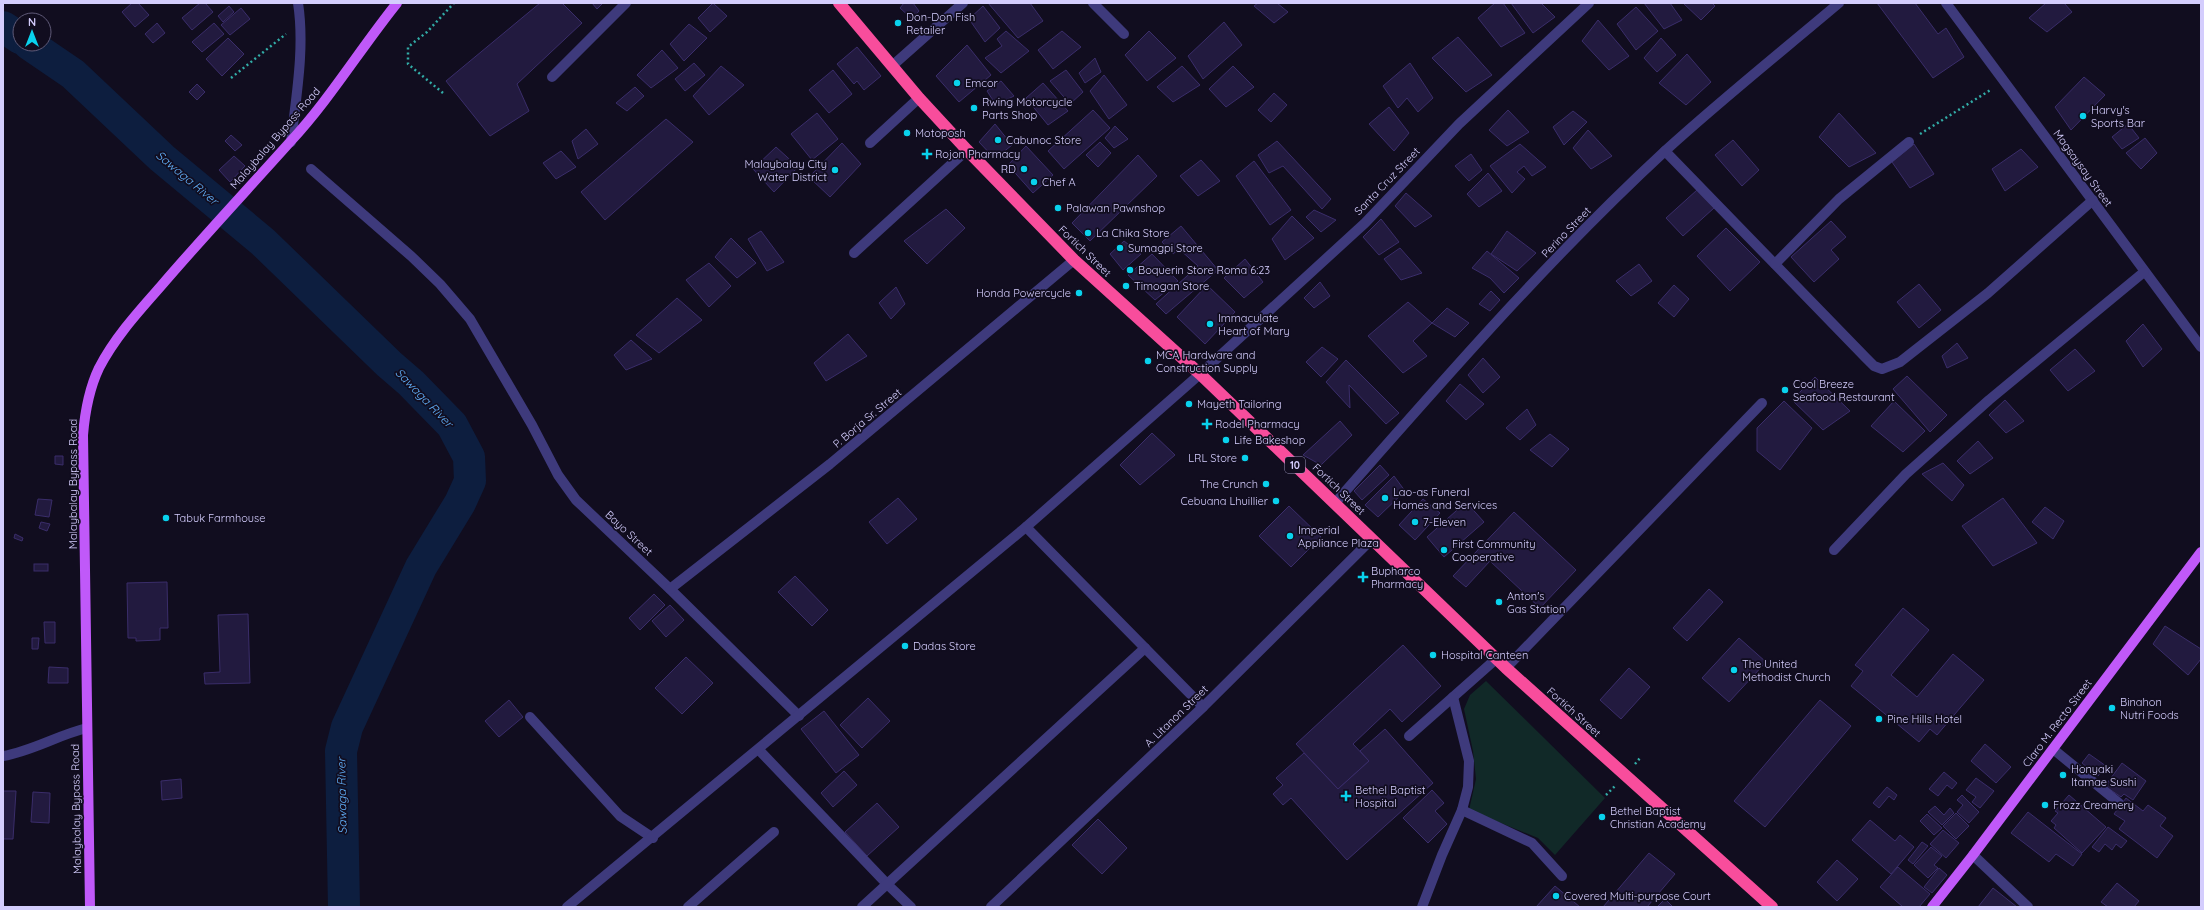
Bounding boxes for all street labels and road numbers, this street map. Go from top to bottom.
street label: Malaybalay Bypass Road [227,84,323,192]
street label: Magsaysay Street [2050,127,2116,209]
street label: Santa Cruz Street [1351,144,1423,218]
street label: Perino Street [1538,203,1594,260]
street label: Fortich Street [1056,222,1115,280]
street label: P. Borja Sr. Street [830,385,904,451]
street label: Malaybalay Bypass Road [66,419,80,549]
road number: 10 [1285,457,1305,473]
street label: Fortich Street [1310,460,1369,518]
street label: Bayo Street [602,508,656,559]
street label: Claro M. Recto Street [2019,676,2095,770]
street label: A. Litanon Street [1141,682,1211,750]
street label: Fortich Street [1544,684,1604,740]
street label: Malaybalay Bypass Road [68,744,84,874]

